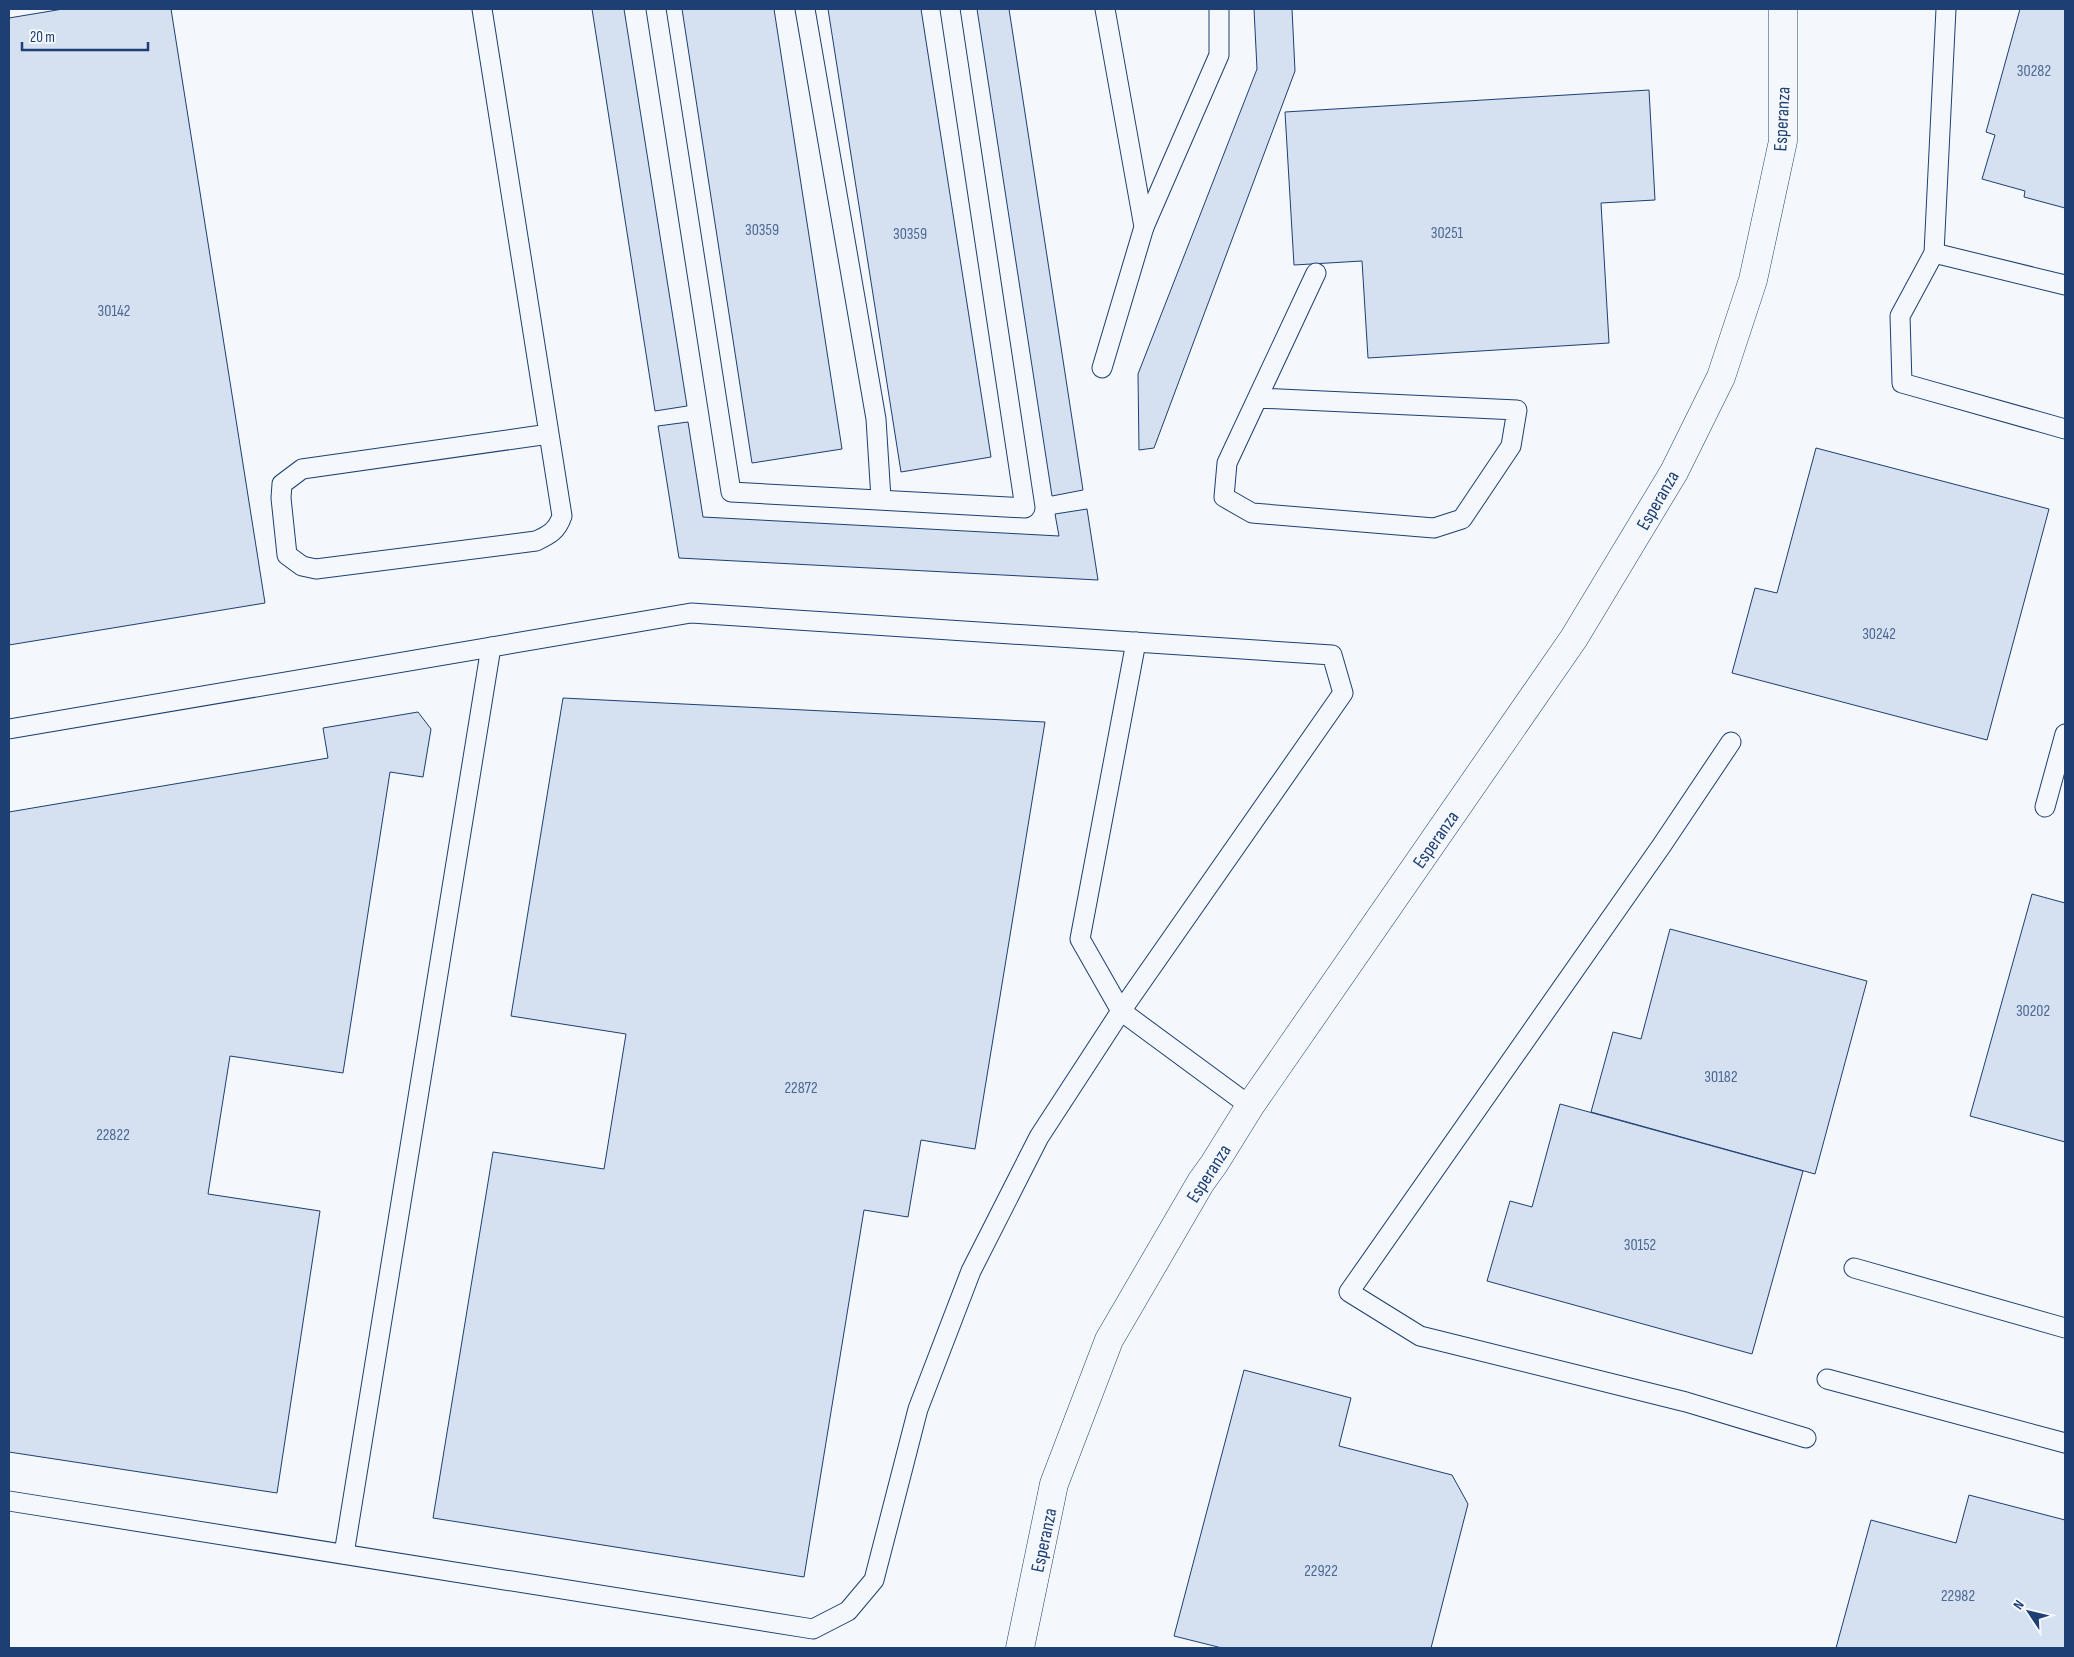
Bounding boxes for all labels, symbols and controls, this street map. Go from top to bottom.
scale bar [22,20,149,52]
text: 20 m [30,28,55,47]
house number: 30282 [2017,62,2051,81]
street label: Esperanza [1769,86,1796,152]
house number: 30359 [745,221,779,240]
house number: 30251 [1431,224,1464,243]
house number: 30359 [893,225,927,244]
house number: 30142 [98,302,130,321]
street label: Esperanza [1632,467,1684,535]
house number: 30242 [1862,625,1896,644]
street label: Esperanza [1408,807,1464,873]
house number: 30202 [2016,1002,2050,1021]
house number: 30182 [1704,1068,1738,1087]
house number: 22872 [784,1079,818,1098]
house number: 22822 [96,1126,130,1145]
street label: Esperanza [1182,1140,1237,1207]
house number: 30152 [1624,1236,1656,1255]
street label: Esperanza [1026,1506,1062,1574]
house number: 22922 [1304,1562,1338,1581]
house number: 22982 [1941,1587,1975,1606]
north arrow [2004,1587,2054,1637]
text: N [2010,1597,2028,1613]

